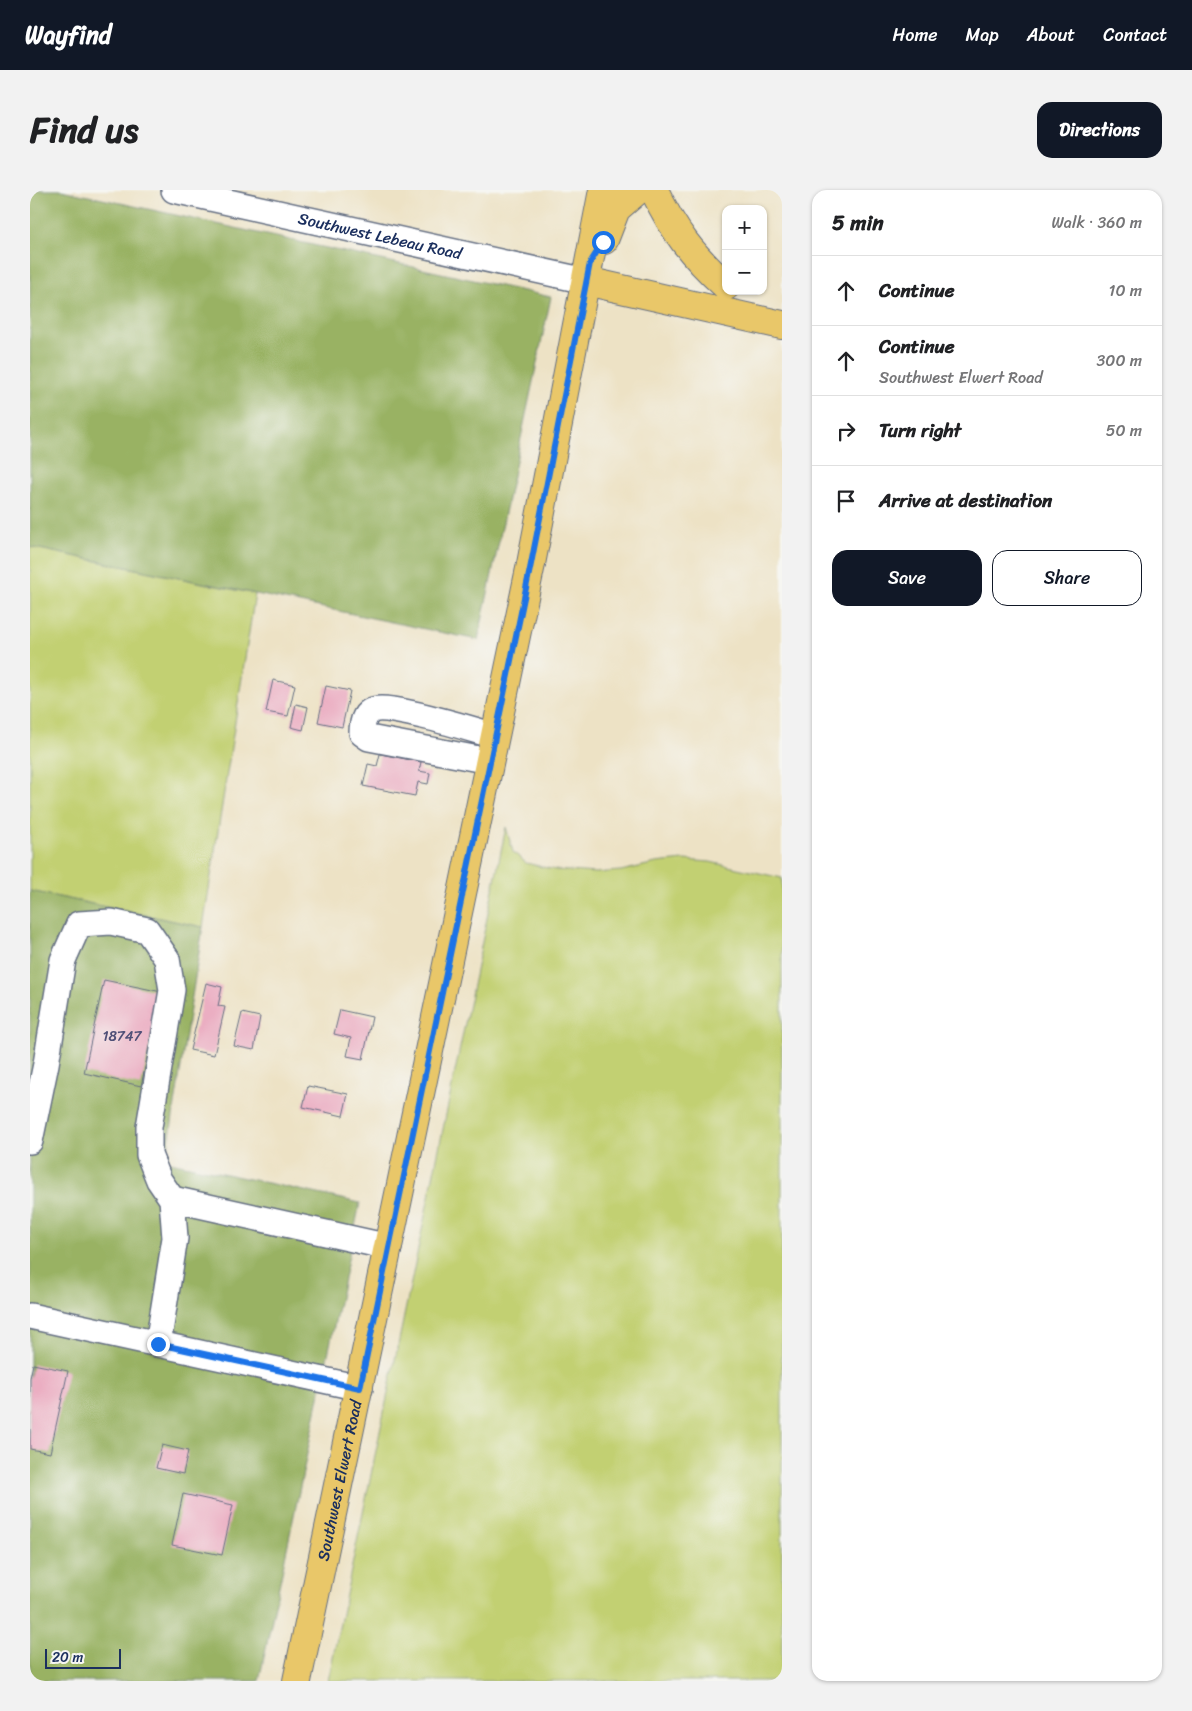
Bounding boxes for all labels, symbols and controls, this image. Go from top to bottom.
text: Wayfind [25,14,111,56]
text: Home [893,19,938,51]
text: Map [966,19,999,51]
text: About [1027,19,1075,51]
text: Contact [1103,19,1167,51]
text: Find us [30,99,138,161]
button: Directions [1037,102,1162,158]
street label: Southwest Lebeau Road [295,204,466,269]
text: 5 min [832,204,884,242]
map controls [722,205,767,295]
button: + [722,205,767,250]
text: Walk · 360 m [1052,208,1142,237]
route start [592,231,615,254]
button: − [722,250,767,295]
text: Continue [879,274,955,307]
text: 10 m [1109,276,1142,305]
icon: ahead [832,277,860,305]
text: Continue [879,330,955,363]
text: 300 m [1097,346,1142,375]
icon: ahead [832,347,860,375]
text: Southwest Elwert Road [879,363,1043,392]
text: Turn right [879,414,961,447]
text: 50 m [1106,416,1142,445]
icon: right [832,417,860,445]
text: Arrive at destination [879,484,1052,517]
icon: arrive [832,487,860,515]
button: Save [832,550,982,606]
button: Share [992,550,1142,606]
house number: 18747 [102,1024,143,1049]
route end [147,1333,170,1356]
street label: Southwest Elwert Road [309,1396,371,1564]
text: 20 m [52,1645,83,1670]
scale bar [45,1646,121,1669]

